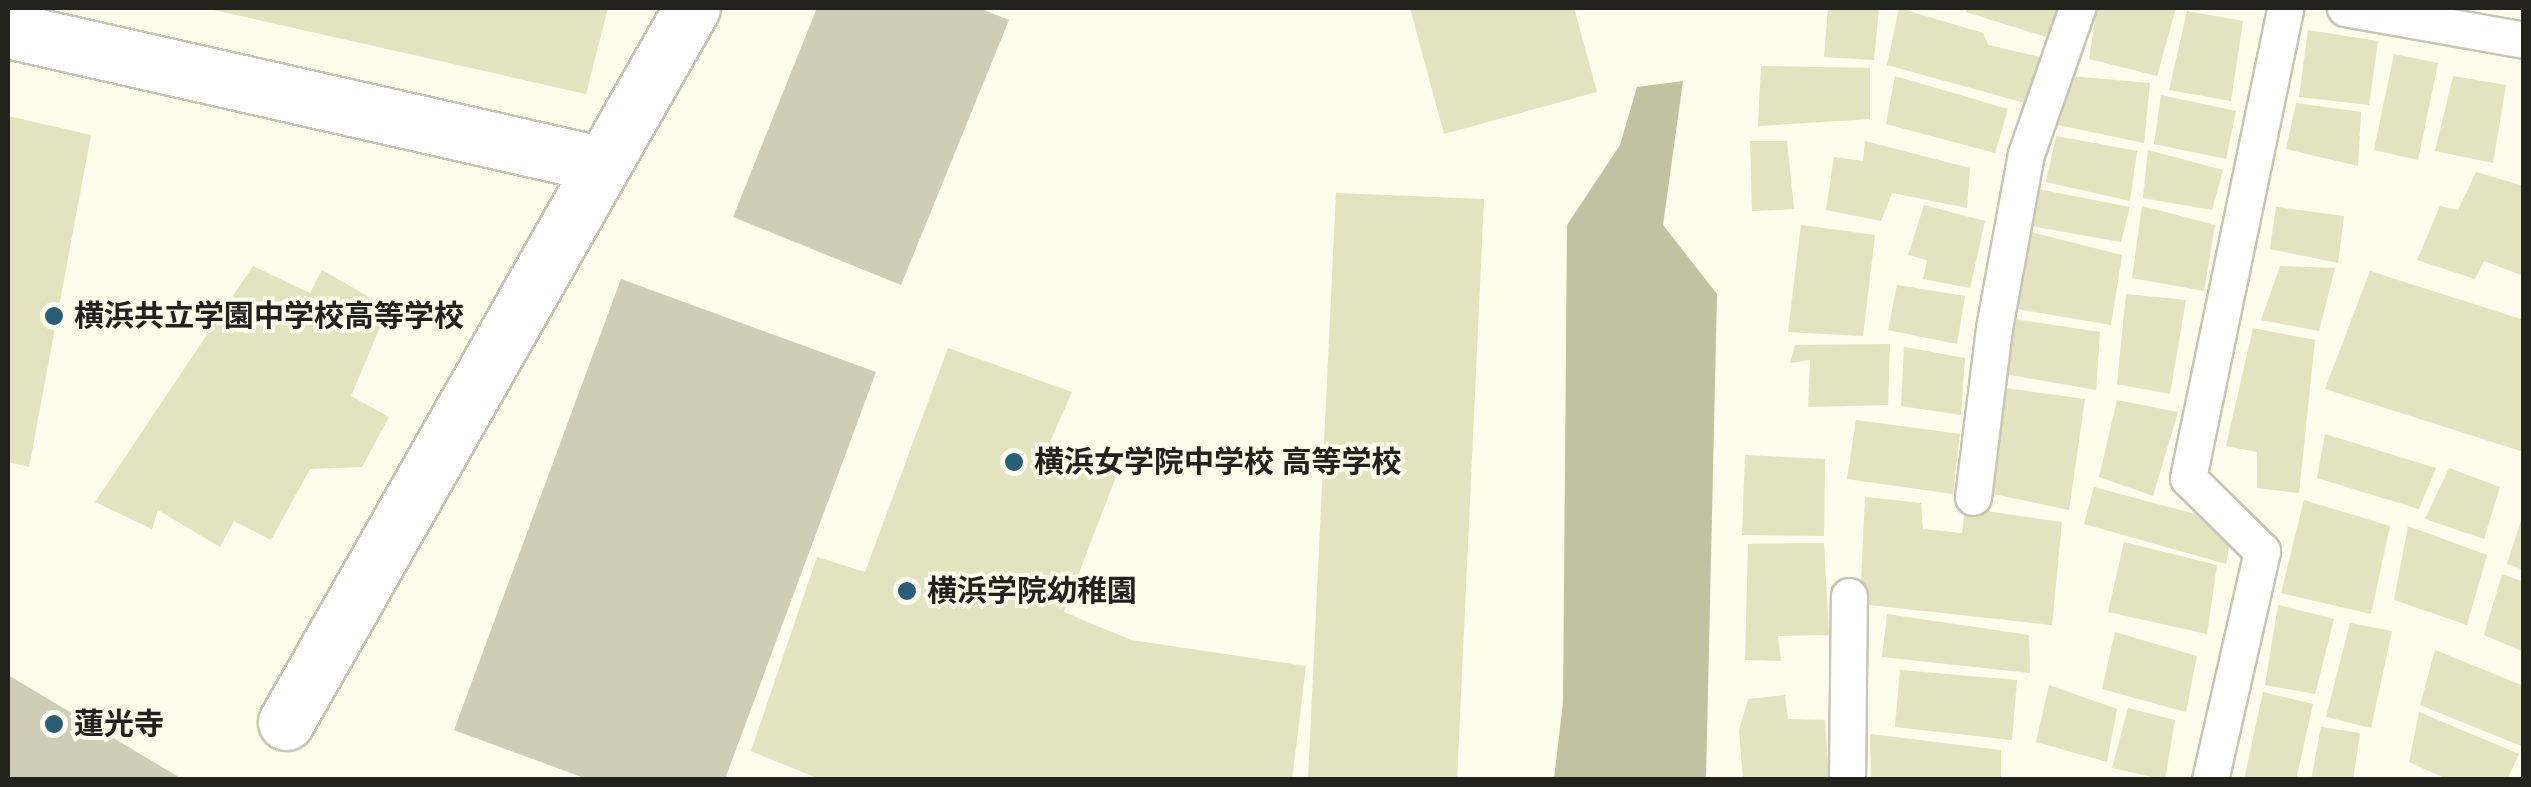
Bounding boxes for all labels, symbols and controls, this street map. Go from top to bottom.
place label: 横浜共立学園中学校高等学校 [74,298,464,334]
marker: 横浜共立学園中学校高等学校 [43,305,65,327]
place label: 横浜女学院中学校 高等学校 [1034,444,1402,480]
marker: 横浜女学院中学校 高等学校 [1003,451,1025,473]
place label: 横浜学院幼稚園 [927,573,1137,609]
marker: 横浜学院幼稚園 [896,580,918,602]
place label: 蓮光寺 [74,706,164,742]
marker: 蓮光寺 [43,713,65,735]

